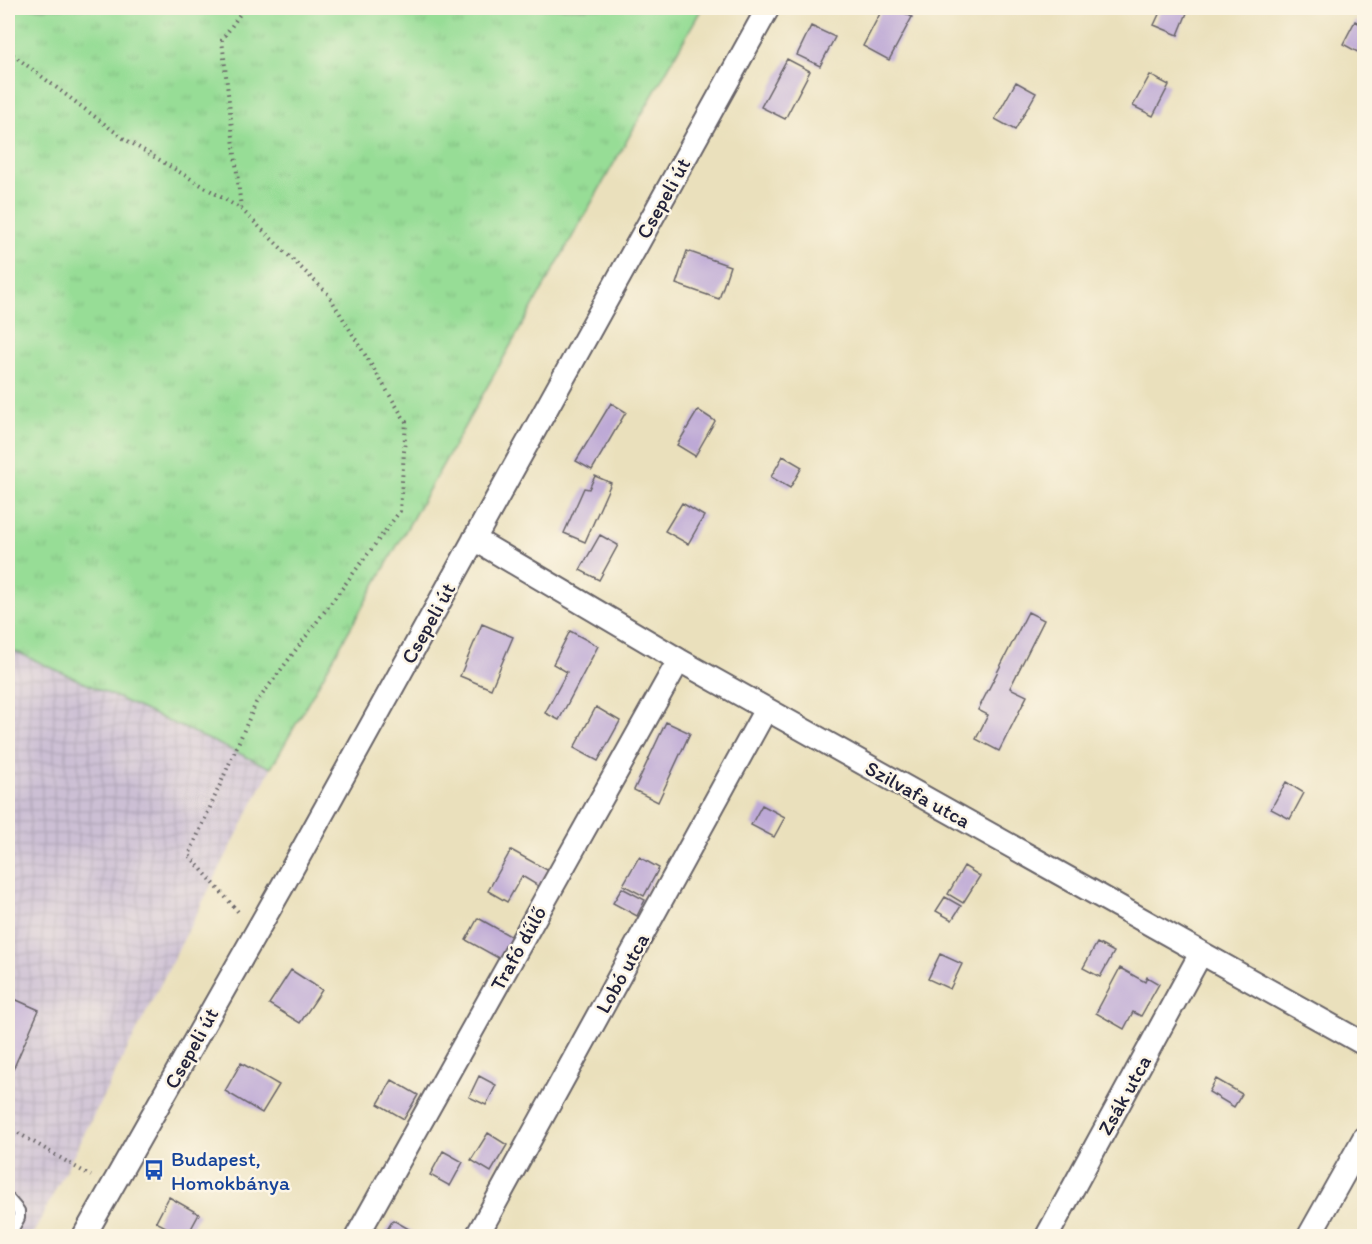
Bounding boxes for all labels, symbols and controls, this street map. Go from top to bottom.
street label: Csepeli út [631,153,695,243]
street label: Csepeli út [396,578,460,668]
street label: Szilvafa utca [861,755,975,833]
street label: Trafó dűlő [485,901,551,995]
street label: Lobó utca [590,928,654,1017]
street label: Csepeli út [159,1003,223,1093]
street label: Zsák utca [1092,1051,1156,1139]
place label: Budapest, Homokbánya [171,1146,290,1195]
bus stop icon: Budapest, Homokbánya [142,1158,166,1182]

